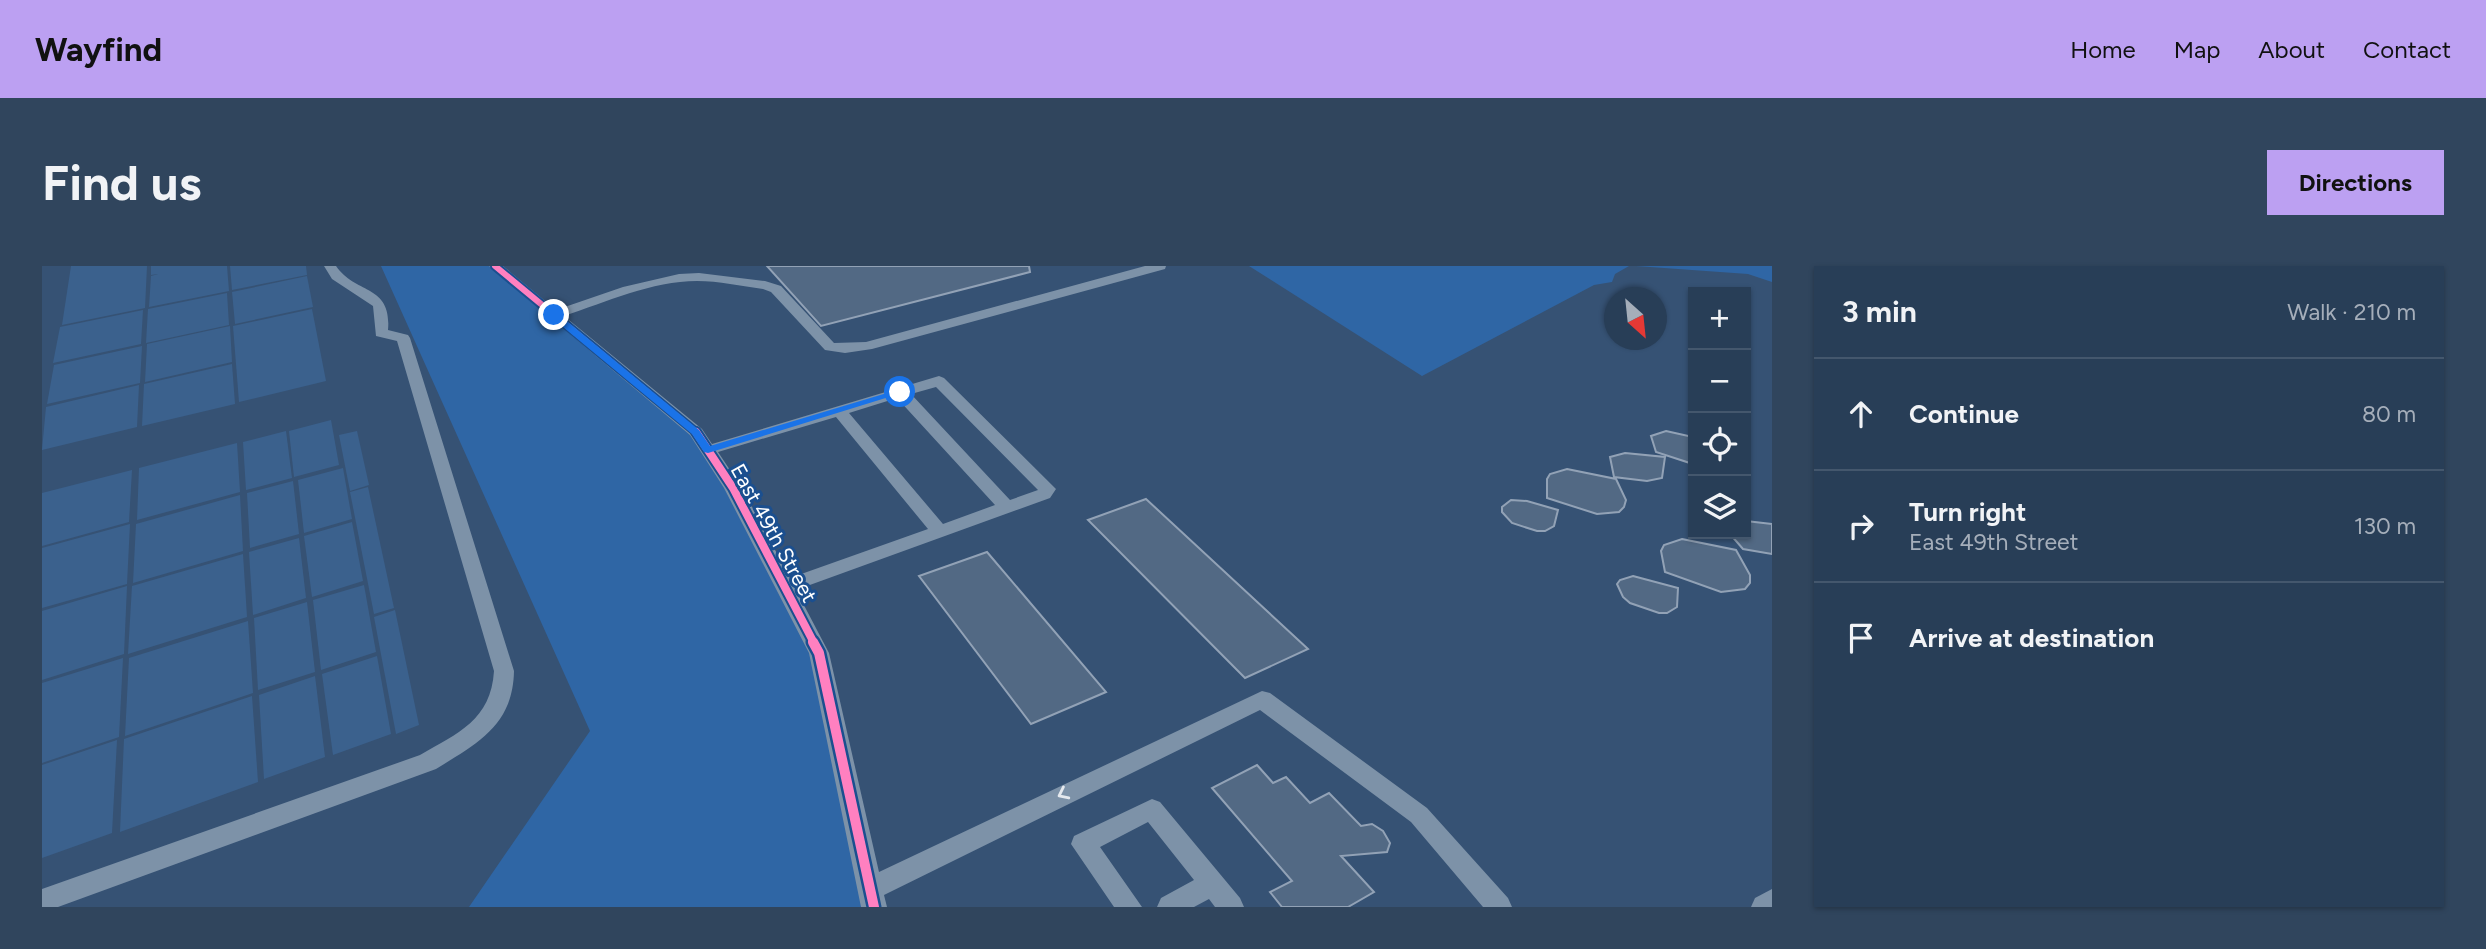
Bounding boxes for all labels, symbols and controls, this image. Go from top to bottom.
text: Wayfind [35,30,162,69]
text: Home [2070,35,2136,64]
text: Map [2174,35,2220,64]
text: About [2258,35,2325,64]
text: Contact [2363,35,2451,64]
button: Directions [2267,150,2444,215]
text: Find us [42,153,201,212]
north arrow [1604,287,1667,350]
map controls [1688,287,1751,539]
button: + [1688,287,1751,350]
text: 3 min [1842,293,1917,330]
text: Walk · 210 m [2287,298,2416,326]
route end [538,299,569,330]
button: − [1688,350,1751,413]
route start [884,376,915,407]
icon: ahead [1842,395,1880,433]
text: Continue [1909,398,2019,430]
text: 80 m [2362,400,2416,428]
button: locate [1688,413,1751,476]
street label: East 49th Street [726,459,822,607]
button: layers [1688,476,1751,539]
text: Turn right [1909,496,2026,528]
icon: right [1842,507,1880,545]
text: 130 m [2354,512,2416,540]
text: East 49th Street [1909,528,2078,556]
icon: arrive [1842,619,1880,657]
text: Arrive at destination [1909,622,2154,654]
one-way arrow [1058,786,1070,800]

